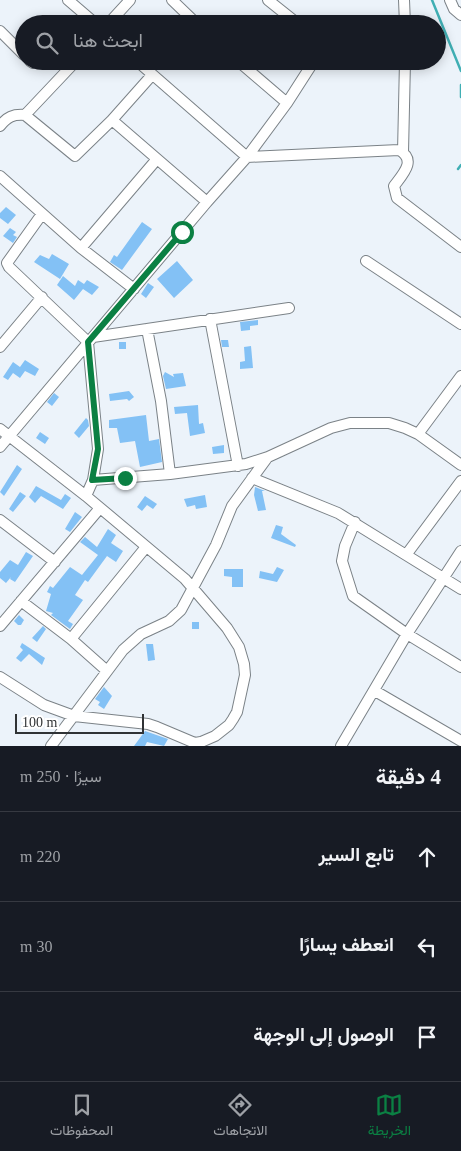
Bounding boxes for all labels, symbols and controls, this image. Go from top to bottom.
search box [15,15,446,70]
icon: search [33,29,61,57]
text: ابحث هنا [73,30,143,51]
route start [171,221,194,244]
route end [114,467,137,490]
scale bar [15,711,144,734]
text: 100 m [22,715,57,730]
text: 4 دقيقة [376,765,441,789]
text: سيرًا · 250 m [20,768,102,785]
icon: ahead [413,843,441,871]
text: تابع السير [318,844,394,865]
text: 220 m [20,848,60,865]
icon: left [413,933,441,961]
text: انعطف يسارًا [299,934,394,955]
text: 30 m [20,938,52,955]
icon: arrive [413,1023,441,1051]
text: الوصول إلى الوجهة [253,1024,394,1045]
tab: المحفوظات [50,1091,113,1143]
tab: الاتجاهات [213,1091,268,1143]
tab: الخريطة [368,1091,411,1143]

